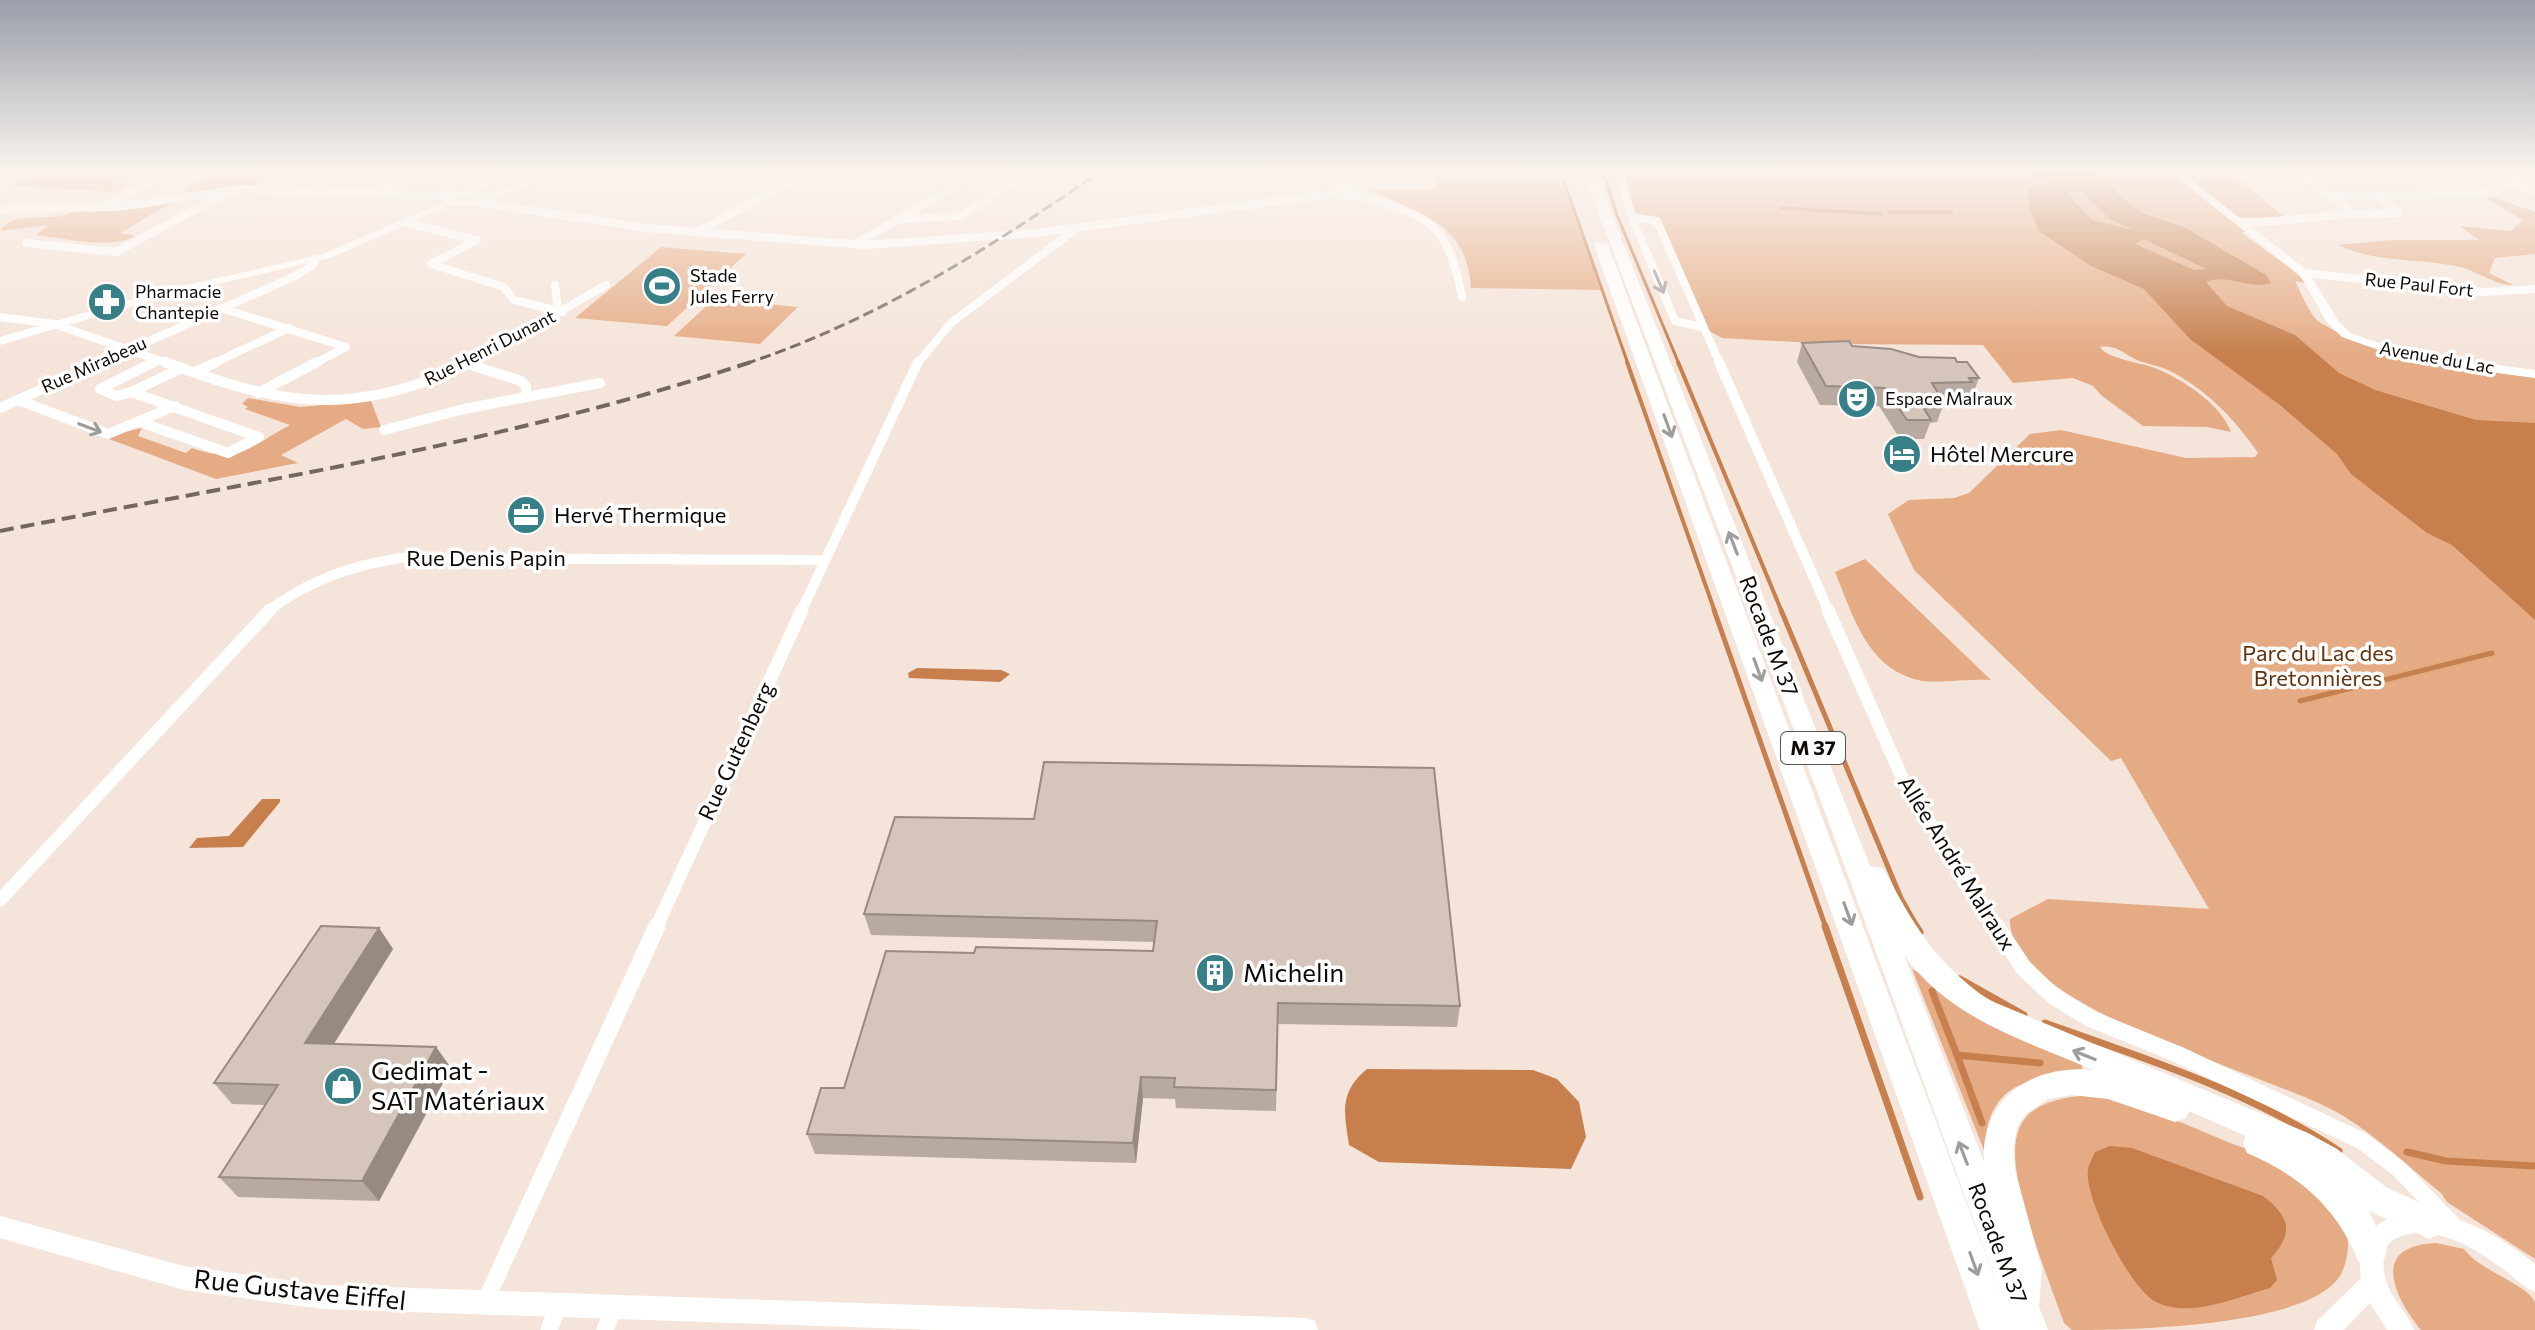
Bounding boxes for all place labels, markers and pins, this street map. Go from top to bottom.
place label: Stade Jules Ferry [690,264,774,307]
sports icon: Stade Jules Ferry [641,265,683,307]
place label: Pharmacie Chantepie [135,280,221,323]
pharmacy icon: Pharmacie Chantepie [86,281,128,323]
theatre icon: Espace Malraux [1836,378,1878,420]
place label: Espace Malraux [1885,387,2013,409]
hotel icon: Hôtel Mercure [1881,433,1923,475]
place label: Hôtel Mercure [1930,440,2074,467]
office icon: Hervé Thermique [505,494,547,536]
place label: Hervé Thermique [554,501,726,528]
building icon: Michelin [1194,952,1236,994]
place label: Michelin [1243,956,1344,987]
place label: Gedimat - SAT Matériaux [371,1054,545,1115]
shop icon: Gedimat - SAT Matériaux [322,1065,364,1107]

